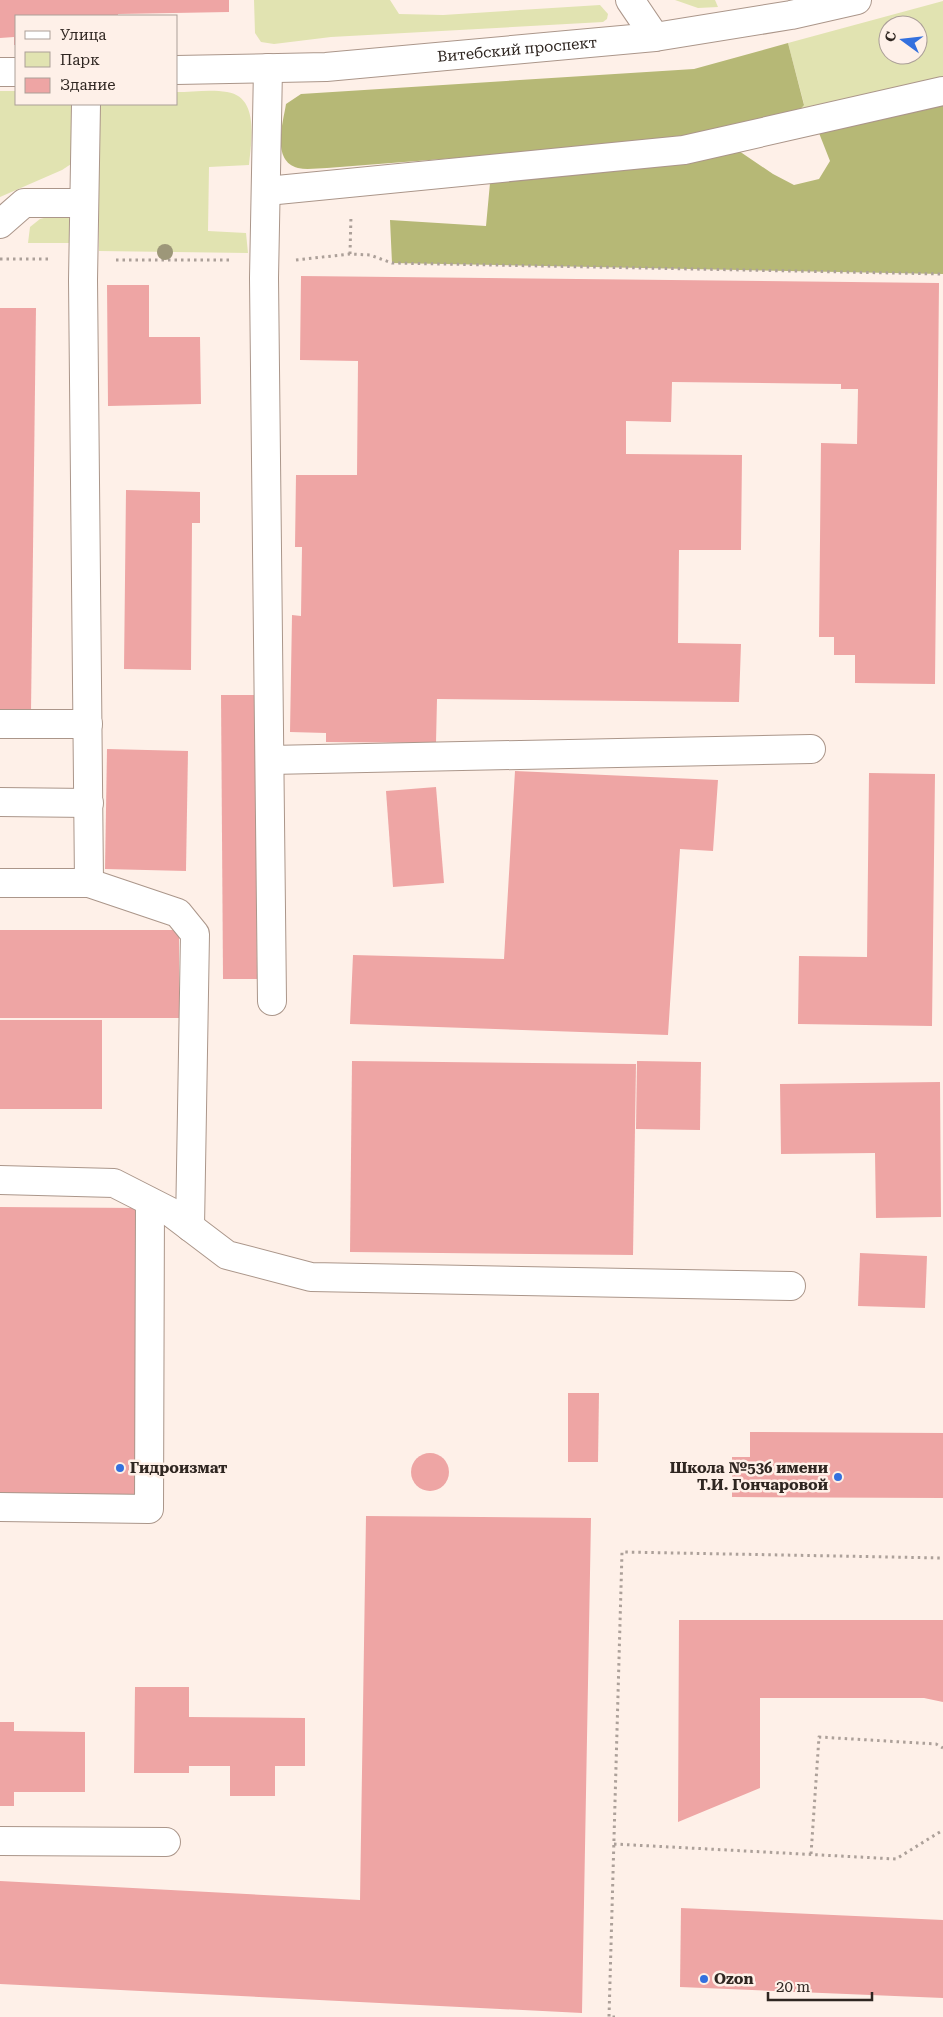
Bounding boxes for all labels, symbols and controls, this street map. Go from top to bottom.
legend [15,15,178,105]
north arrow [878,15,928,65]
text: Улица [60,26,106,44]
text: С [881,30,899,43]
street label: Витебский проспект [437,33,598,66]
text: Парк [60,51,100,69]
text: Здание [60,76,116,94]
place label: Гидроизмат [130,1459,227,1477]
place label: Школа №536 имени Т.И. Гончаровой [670,1459,828,1494]
marker: Гидроизмат [114,1462,126,1474]
marker: Школа №536 имени Т.И. Гончаровой [832,1471,844,1483]
place label: Ozon [714,1970,754,1988]
scale bar [768,1970,872,2002]
marker: Ozon [698,1973,710,1985]
text: 20 m [776,1978,811,1996]

